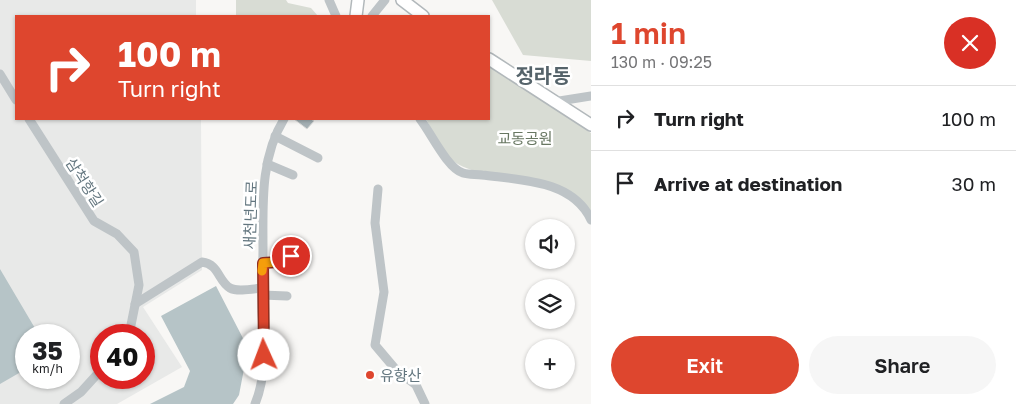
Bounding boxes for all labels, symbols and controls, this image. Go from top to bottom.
text: 1 min [611,15,686,51]
button: close [944,17,996,69]
text: 100 m [118,33,221,75]
icon: right [35,35,100,100]
text: 130 m · 09:25 [611,52,712,72]
district label: 정라동 [515,63,571,87]
text: Turn right [118,75,221,102]
icon: right [611,104,639,132]
text: Turn right [654,107,744,130]
text: 100 m [942,107,996,130]
park label: 교동공원 [497,129,553,147]
street label: 삼척항길 [62,154,108,210]
icon: arrive [611,169,639,197]
text: Arrive at destination [654,172,842,195]
text: 30 m [952,172,996,195]
street label: 새천년도로 [240,180,260,250]
map controls [525,219,575,389]
button: sound [525,219,575,269]
pin [270,235,312,277]
icon: arrive [277,242,305,270]
button: layers [525,279,575,329]
speed limit sign: 40 [90,324,155,389]
position arrow [237,328,289,380]
text: 35 [32,335,63,366]
button: Exit [611,336,799,394]
button: Share [809,336,996,394]
button: + [525,339,575,389]
text: km/h [32,361,63,376]
place label: 유향산 [380,366,422,384]
marker: 유향산 [364,369,376,381]

